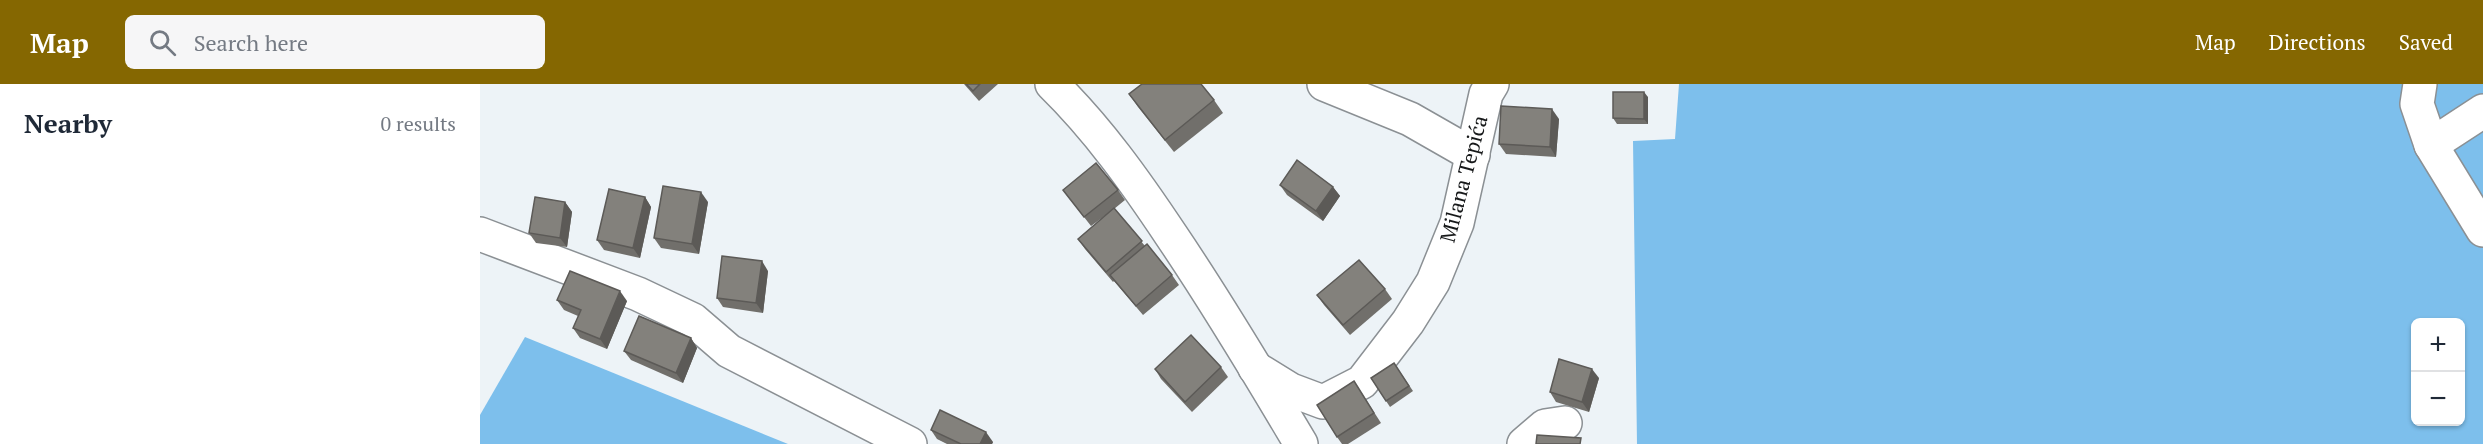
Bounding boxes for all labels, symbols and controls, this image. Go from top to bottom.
search box [125,15,545,69]
text: Map [30,24,89,61]
icon: search [146,26,179,59]
text: Search here [194,28,308,57]
text: Map [2195,28,2236,56]
text: Directions [2269,28,2366,56]
text: Saved [2399,28,2453,56]
text: Nearby [24,106,112,140]
text: 0 results [381,110,456,137]
street label: Milana Tepića [1433,112,1494,245]
map controls [2411,318,2465,426]
button: + [2411,318,2465,372]
button: − [2411,372,2465,426]

